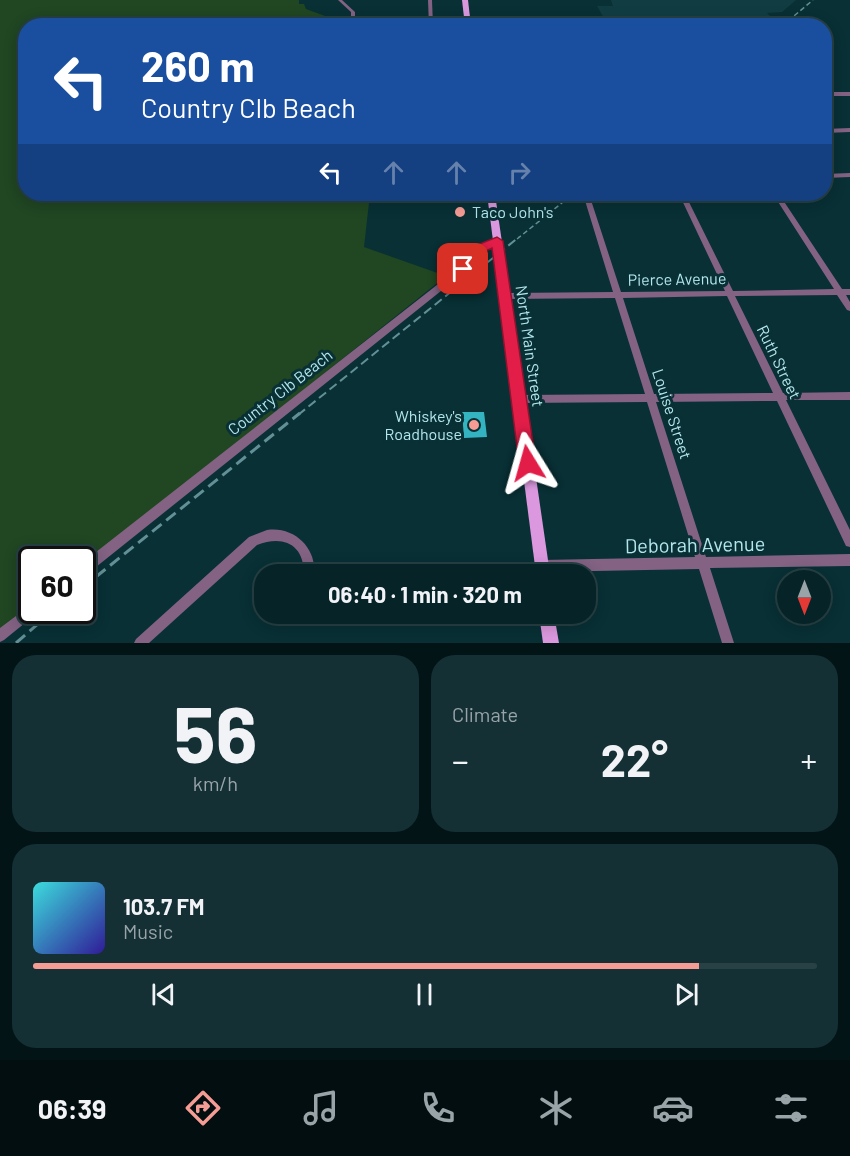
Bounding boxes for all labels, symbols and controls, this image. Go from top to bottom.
text: 260 m [141,40,254,90]
icon: left [42,42,120,120]
text: Country Clb Beach [141,91,356,123]
icon: left [314,156,347,189]
icon: ahead [377,156,410,189]
icon: ahead [440,156,473,189]
icon: right [503,156,536,189]
place label: Taco John's [472,202,553,221]
marker: Taco John's [453,205,467,219]
pin [437,243,488,294]
icon: arrive [446,252,479,285]
street label: Pierce Avenue [627,268,726,289]
street label: North Main Street [513,284,548,408]
street label: Ruth Street [753,322,805,402]
street label: Country Clb Beach [224,345,336,438]
street label: Louise Street [649,366,696,461]
place label: Whiskey's Roadhouse [385,406,462,443]
marker: Whiskey's Roadhouse [467,418,481,432]
position arrow [496,431,560,495]
street label: Deborah Avenue [625,531,765,557]
speed limit sign: 60 [18,546,96,624]
north arrow [777,570,831,624]
map controls [777,570,831,624]
text: 06:40 · 1 min · 320 m [328,581,522,607]
text: 56 [174,685,257,779]
text: Climate [452,702,518,726]
text: 22° [601,732,668,786]
text: − [452,740,469,780]
text: + [800,740,817,780]
text: km/h [193,771,238,795]
text: 103.7 FM [123,893,205,919]
text: Music [123,919,173,943]
icon: previous [147,978,180,1011]
icon: pause [408,978,441,1011]
icon: next [670,978,703,1011]
icon: directions [182,1087,224,1129]
icon: music [300,1087,342,1129]
icon: phone [417,1087,459,1129]
icon: climate [535,1087,577,1129]
icon: car [652,1087,694,1129]
icon: filters [770,1087,812,1129]
text: 06:39 [38,1092,106,1124]

